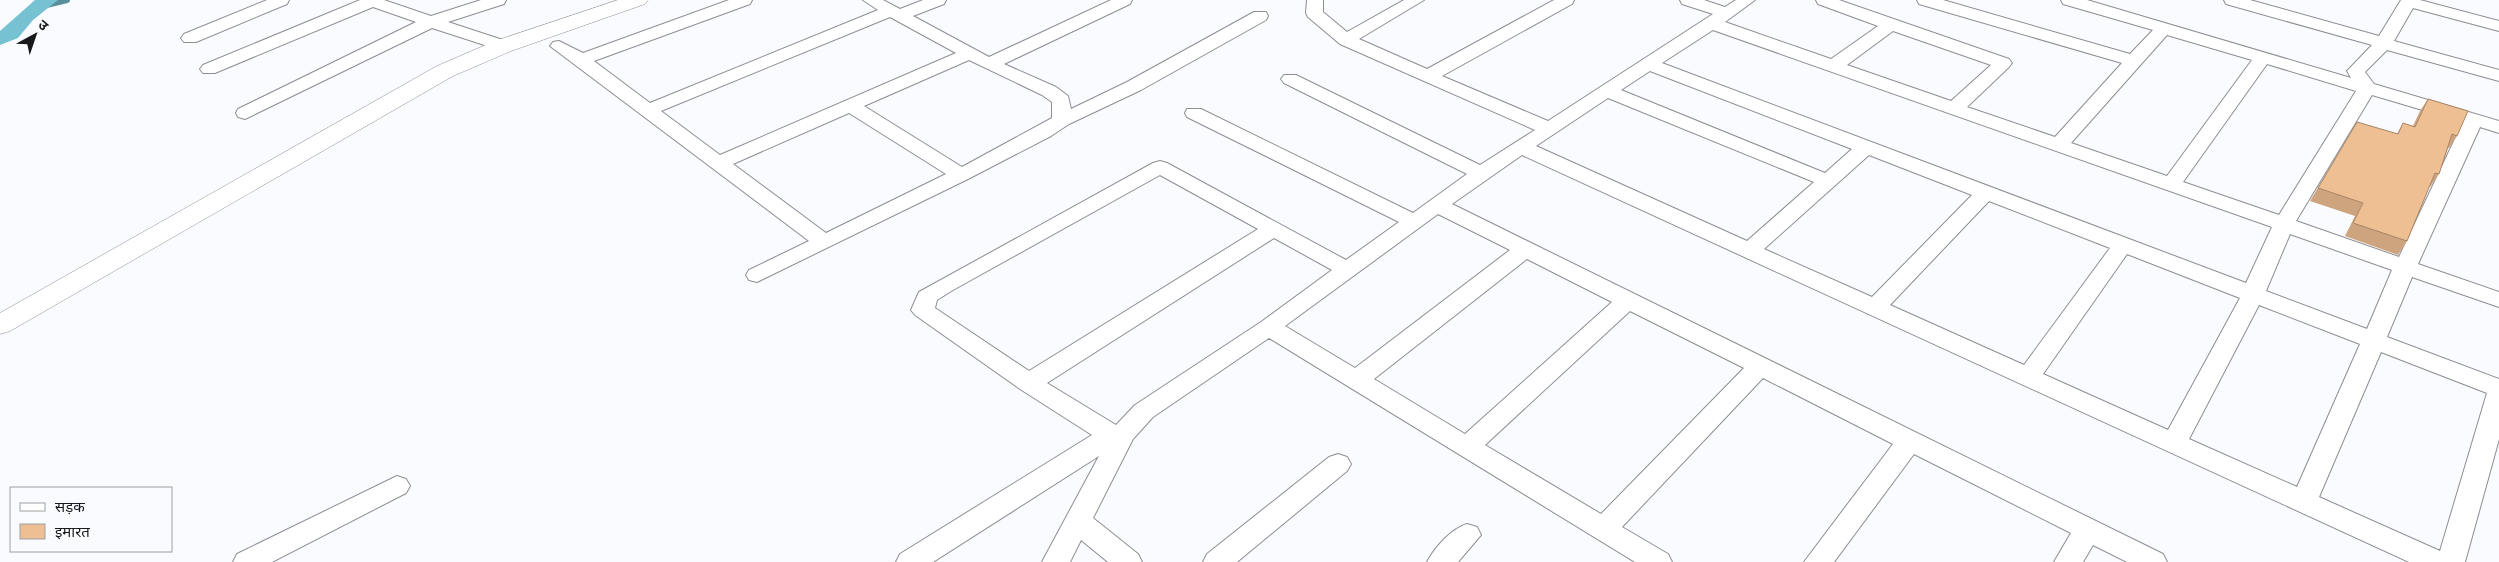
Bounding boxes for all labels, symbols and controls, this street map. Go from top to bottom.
north arrow [10,10,60,60]
text: उ [34,16,52,35]
legend [10,487,172,552]
text: सड़क [55,498,85,516]
text: इमारत [55,523,90,541]

